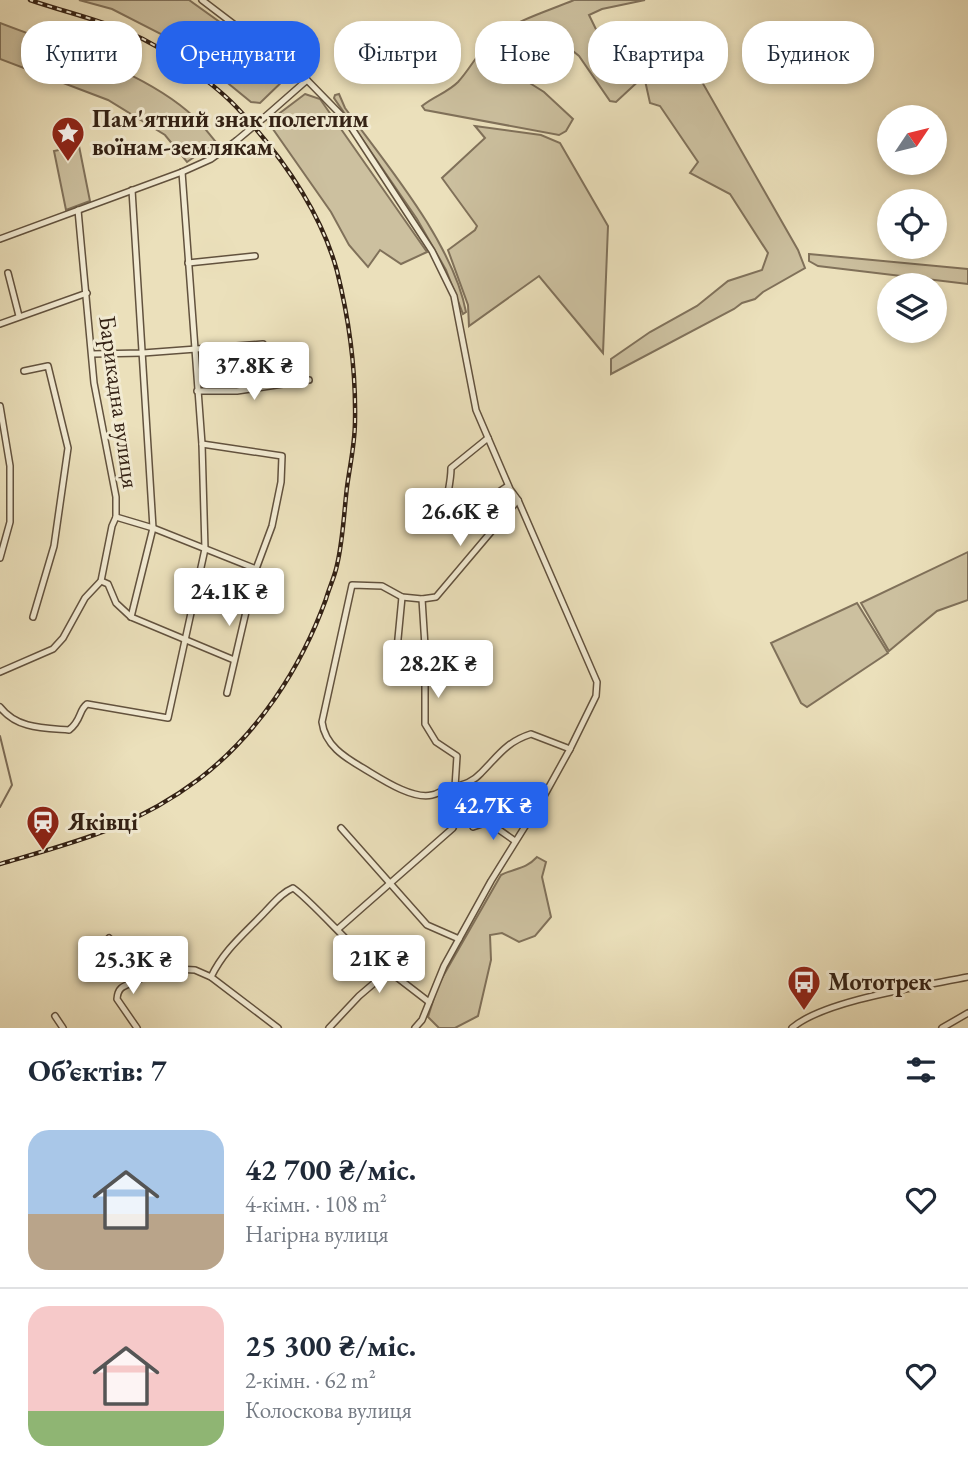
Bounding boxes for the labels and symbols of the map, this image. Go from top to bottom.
place label: Пам'ятний знак полеглим воїнам-землякам [92,103,369,162]
north arrow [877,105,947,175]
place icon: Пам'ятний знак полеглим воїнам-землякам [49,114,87,163]
street label: Барикадна вулиця [92,313,147,491]
pin: 37.8K ₴ [189,342,319,402]
pin: 26.6K ₴ [395,489,525,548]
pin: 24.1K ₴ [164,568,294,628]
pin: 28.2K ₴ [373,640,503,700]
pin: 42.7K ₴ [428,782,558,842]
station icon: Яківці [24,803,62,852]
place label: Яківці [67,806,138,837]
pin: 25.3K ₴ [68,936,198,996]
pin: 21K ₴ [330,936,428,995]
bus stop icon: Мототрек [785,963,823,1012]
place label: Мототрек [828,966,933,997]

